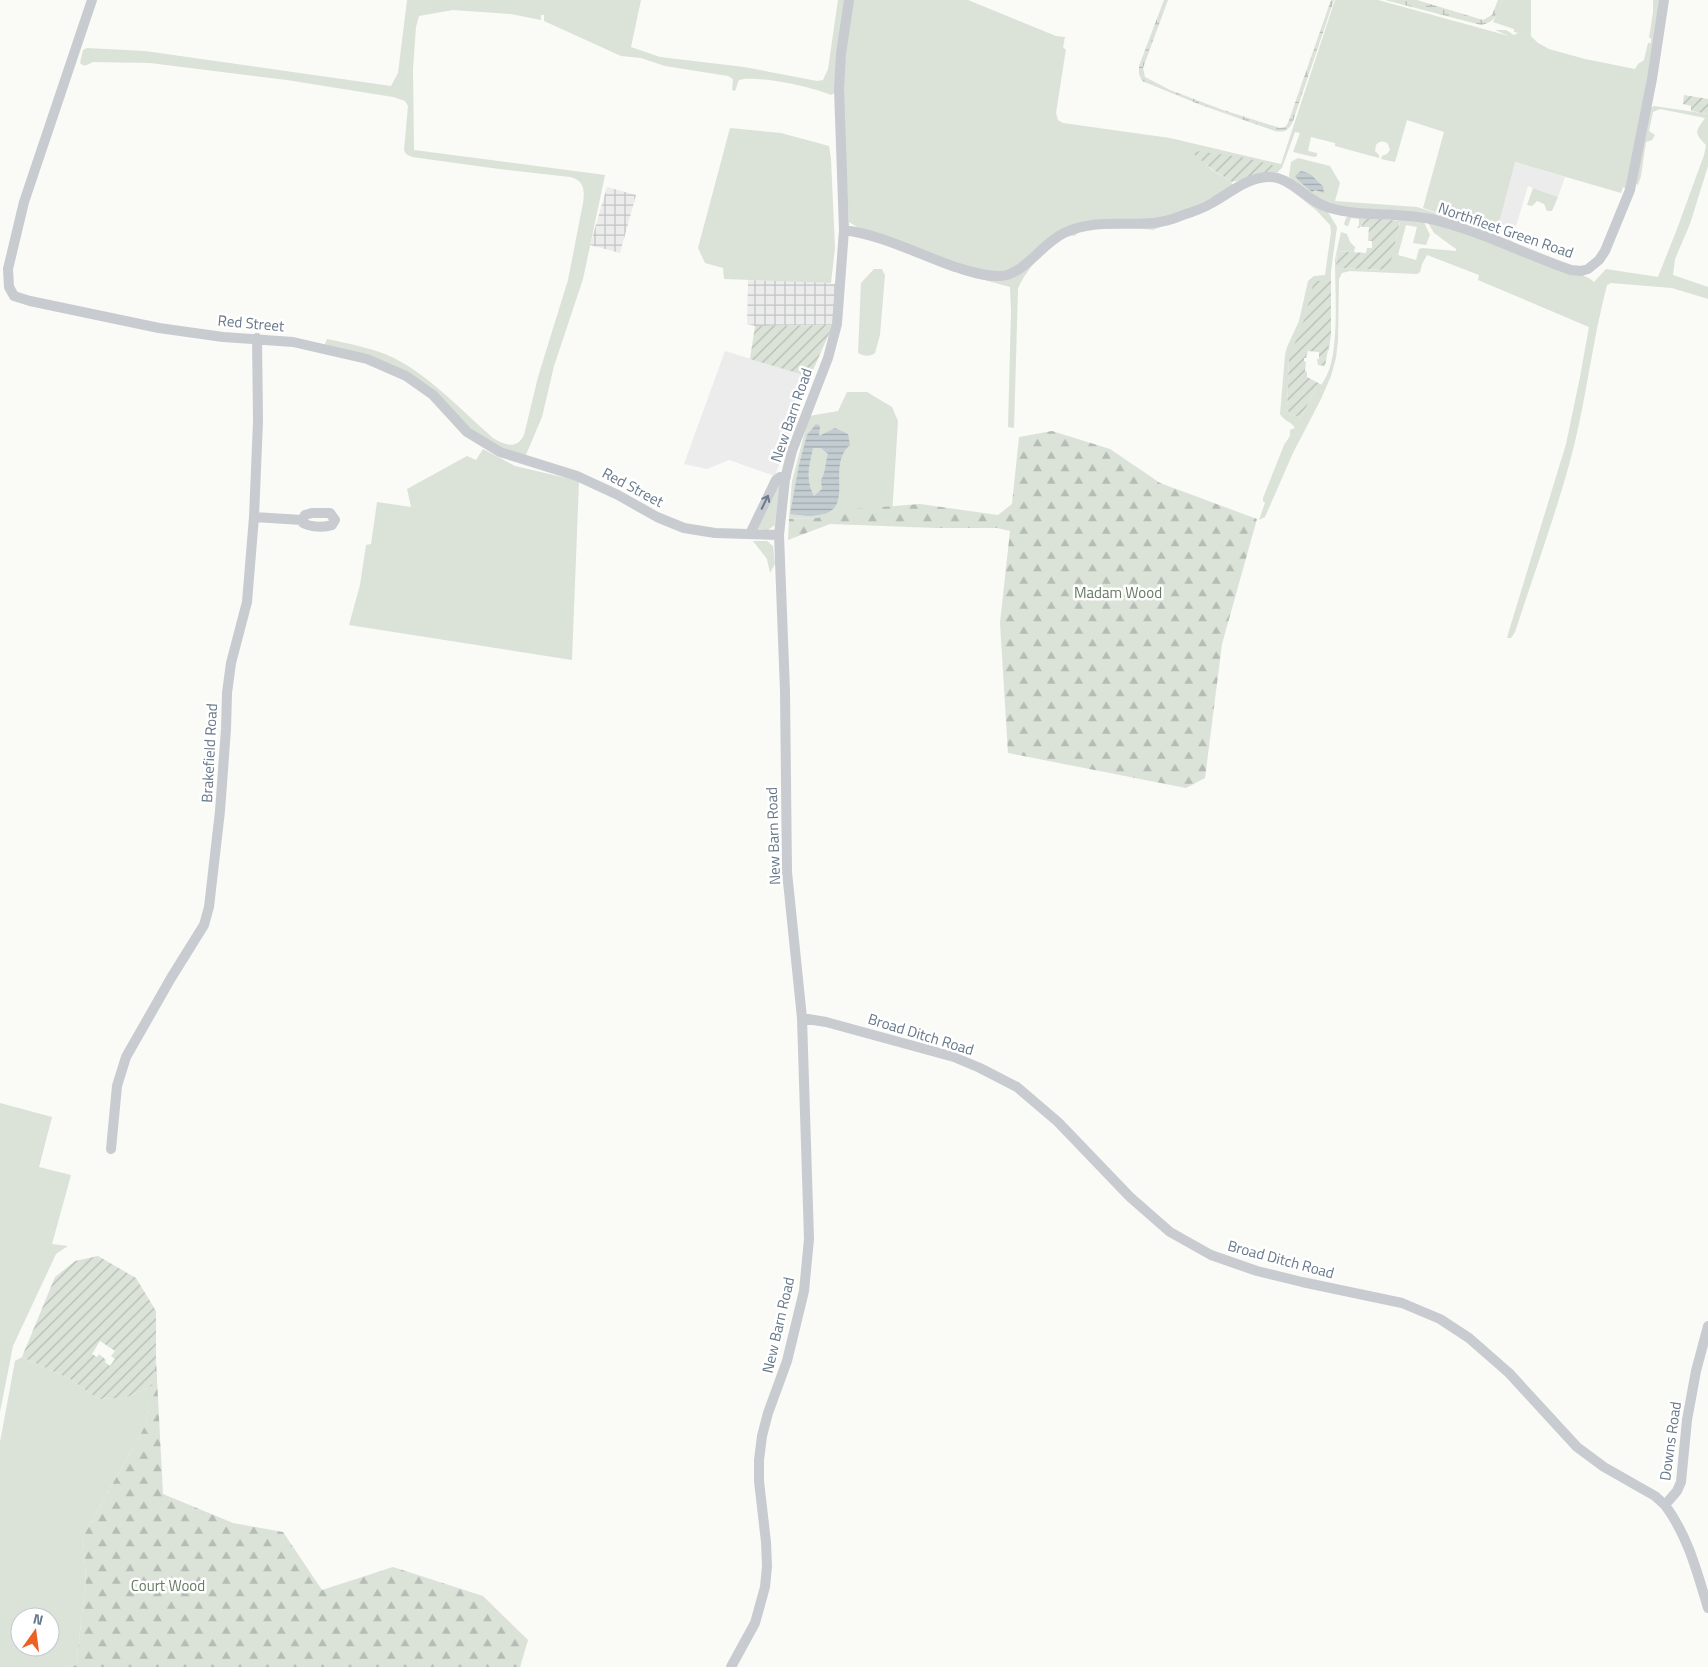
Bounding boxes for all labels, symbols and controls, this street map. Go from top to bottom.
street label: Northfleet Green Road [1435,196,1577,264]
street label: Red Street [217,309,286,337]
street label: New Barn Road [764,365,818,465]
street label: Red Street [598,461,668,513]
one-way arrow [761,495,770,510]
park label: Madam Wood [1074,581,1162,604]
street label: Brakefield Road [195,703,223,803]
street label: New Barn Road [760,787,786,885]
street label: Broad Ditch Road [865,1007,977,1061]
street label: Broad Ditch Road [1225,1234,1337,1284]
street label: New Barn Road [756,1275,800,1375]
street label: Downs Road [1653,1400,1687,1482]
park label: Court Wood [131,1574,205,1597]
north arrow [10,1607,60,1657]
text: N [31,1608,46,1630]

